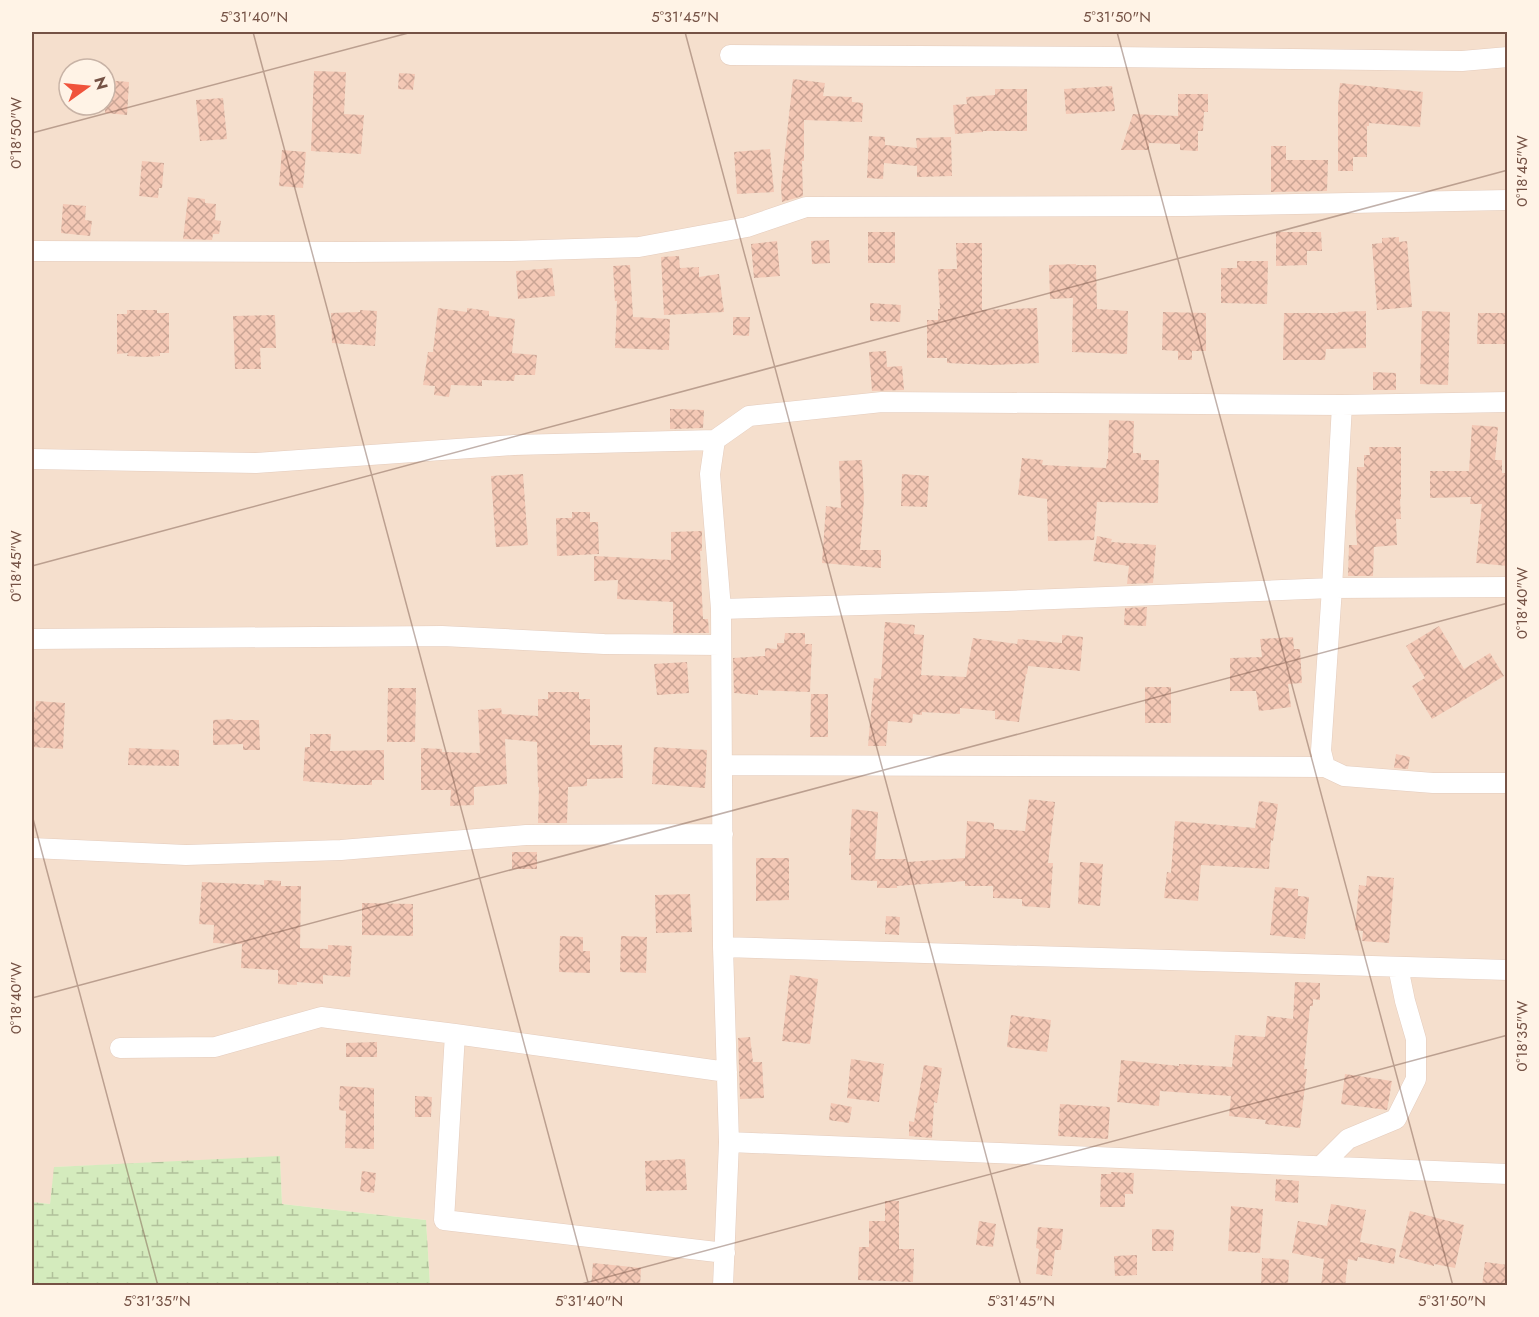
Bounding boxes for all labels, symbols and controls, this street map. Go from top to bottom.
text: 5°31'40"N [220,6,288,28]
text: 5°31'45"N [651,6,719,28]
text: 5°31'50"N [1083,6,1151,28]
north arrow [57,57,117,117]
text: N [88,74,114,92]
text: 0°18'50"W [5,97,27,169]
text: 0°18'45"W [1511,135,1533,207]
text: 0°18'45"W [5,530,27,602]
text: 0°18'40"W [1511,567,1533,639]
text: 0°18'40"W [5,962,27,1034]
text: 0°18'35"W [1511,1000,1533,1071]
text: 5°31'35"N [123,1290,191,1312]
text: 5°31'40"N [555,1290,623,1312]
text: 5°31'45"N [987,1290,1055,1312]
text: 5°31'50"N [1418,1290,1486,1312]

